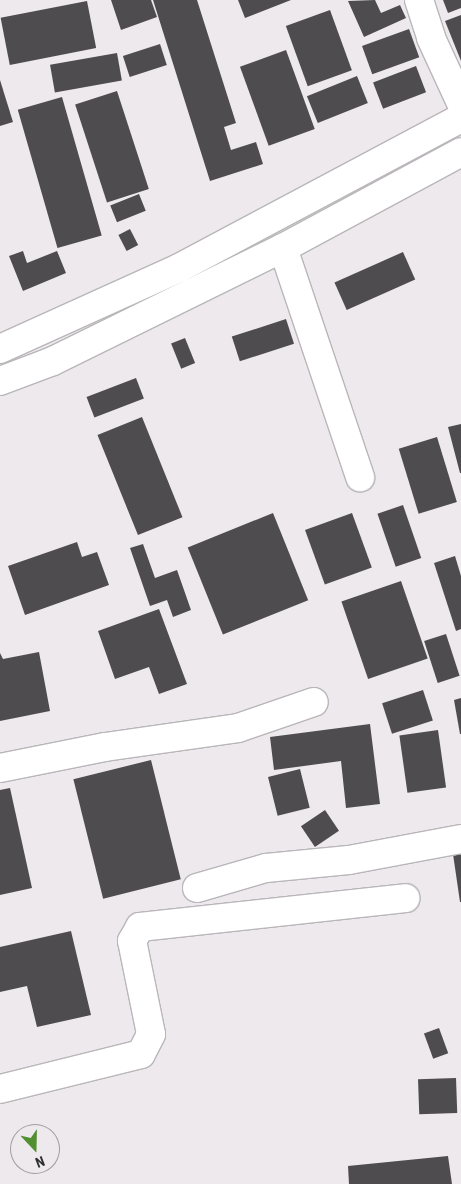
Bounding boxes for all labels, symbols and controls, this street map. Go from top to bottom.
north arrow [10,1124,60,1174]
text: N [33,1153,47,1171]

